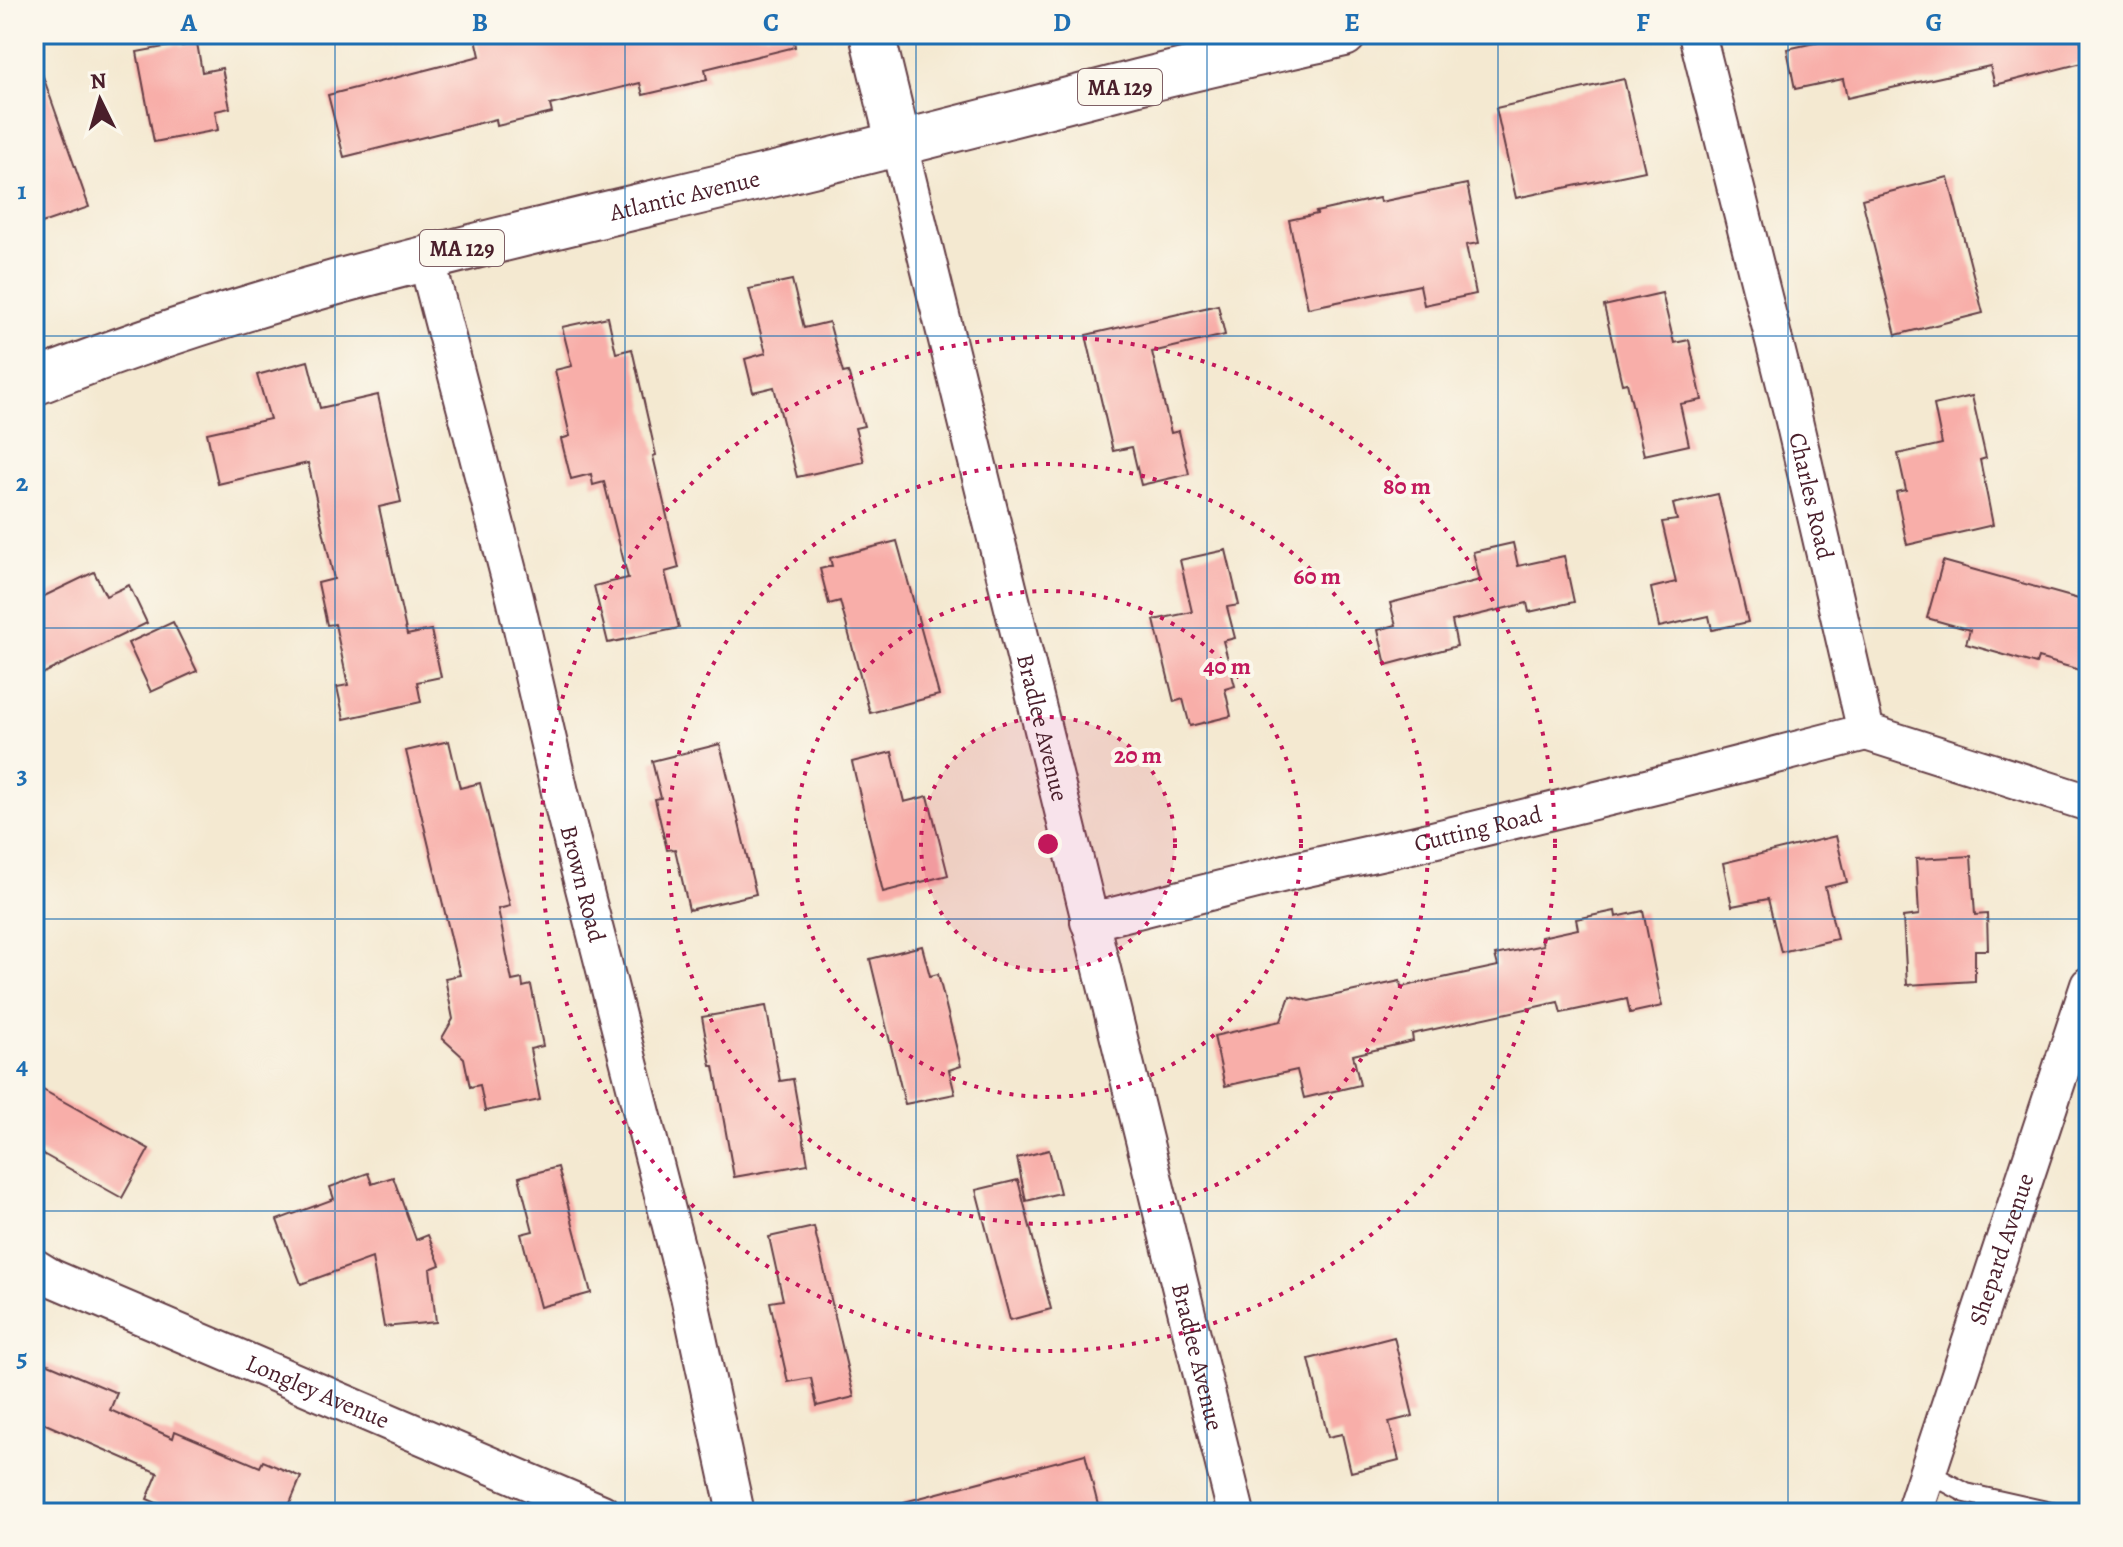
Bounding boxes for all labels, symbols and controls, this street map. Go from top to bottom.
text: A [180,5,198,40]
text: B [472,5,488,40]
text: C [763,5,779,40]
text: D [1053,5,1071,40]
text: E [1344,5,1360,40]
text: F [1636,5,1650,40]
text: G [1925,5,1943,40]
north arrow [60,60,140,140]
text: N [89,65,108,97]
road number: MA 129 [1078,69,1162,105]
street label: Atlantic Avenue [606,162,763,229]
text: 1 [17,173,27,208]
road number: MA 129 [420,230,504,266]
street label: Charles Road [1781,429,1842,563]
text: 2 [16,465,29,500]
text: 80 m [1383,470,1431,502]
text: 60 m [1293,560,1341,592]
text: 40 m [1203,650,1251,682]
street label: Bradlee Avenue [1009,651,1076,805]
text: 20 m [1114,739,1162,771]
text: 3 [16,757,28,792]
street label: Cutting Road [1411,798,1545,860]
street label: Brown Road [553,822,613,946]
centre of rings [1034,830,1062,858]
text: 4 [16,1048,28,1083]
street label: Shepard Avenue [1961,1169,2042,1329]
street label: Bradlee Avenue [1164,1280,1231,1434]
text: 5 [16,1340,28,1375]
street label: Longley Avenue [241,1347,394,1436]

